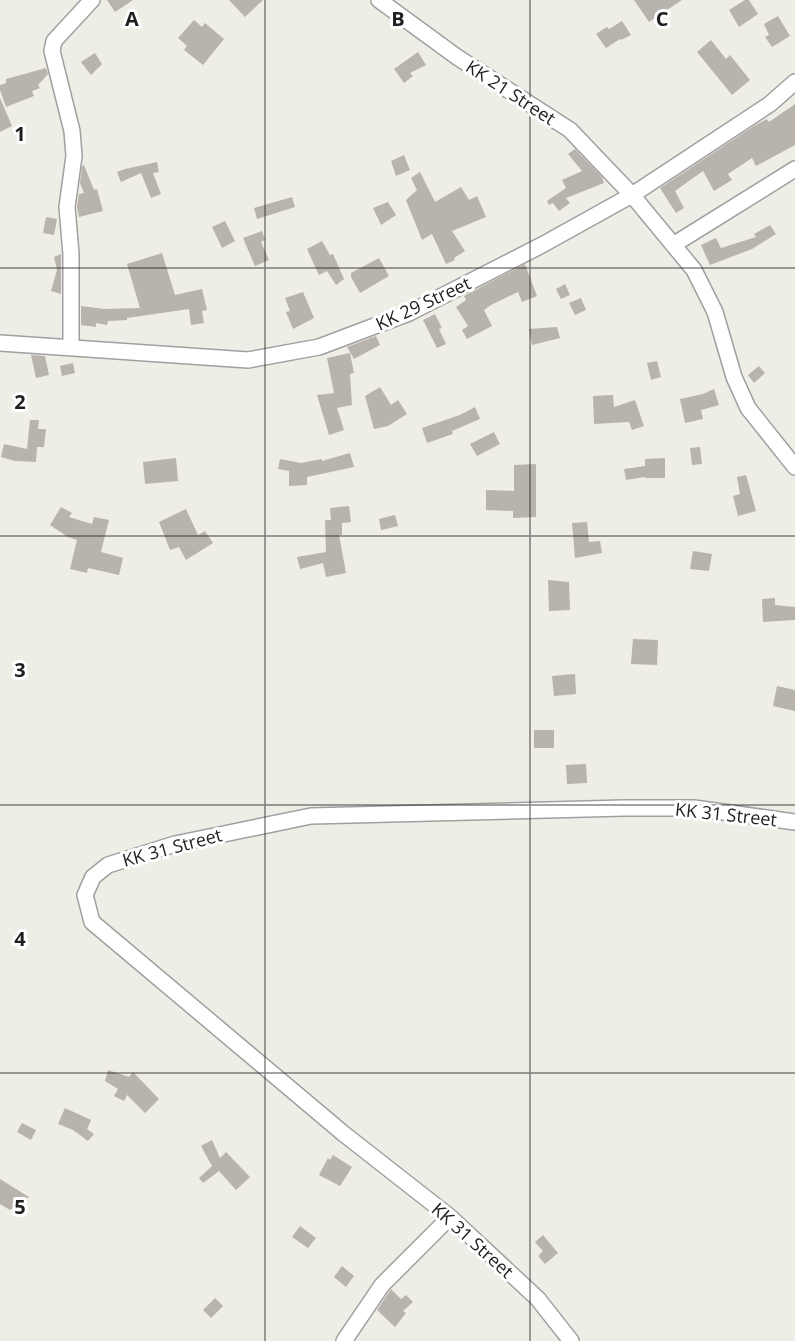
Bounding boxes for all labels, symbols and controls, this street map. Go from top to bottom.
text: A [125,5,139,32]
text: B [391,5,405,32]
text: C [656,5,669,32]
street label: KK 21 Street [462,54,560,130]
text: 1 [14,120,26,147]
street label: KK 29 Street [372,271,474,335]
text: 2 [14,388,26,415]
text: 3 [14,656,26,683]
street label: KK 31 Street [674,797,778,831]
street label: KK 31 Street [120,822,224,872]
text: 4 [14,925,26,952]
text: 5 [14,1193,26,1220]
street label: KK 31 Street [427,1197,519,1283]

